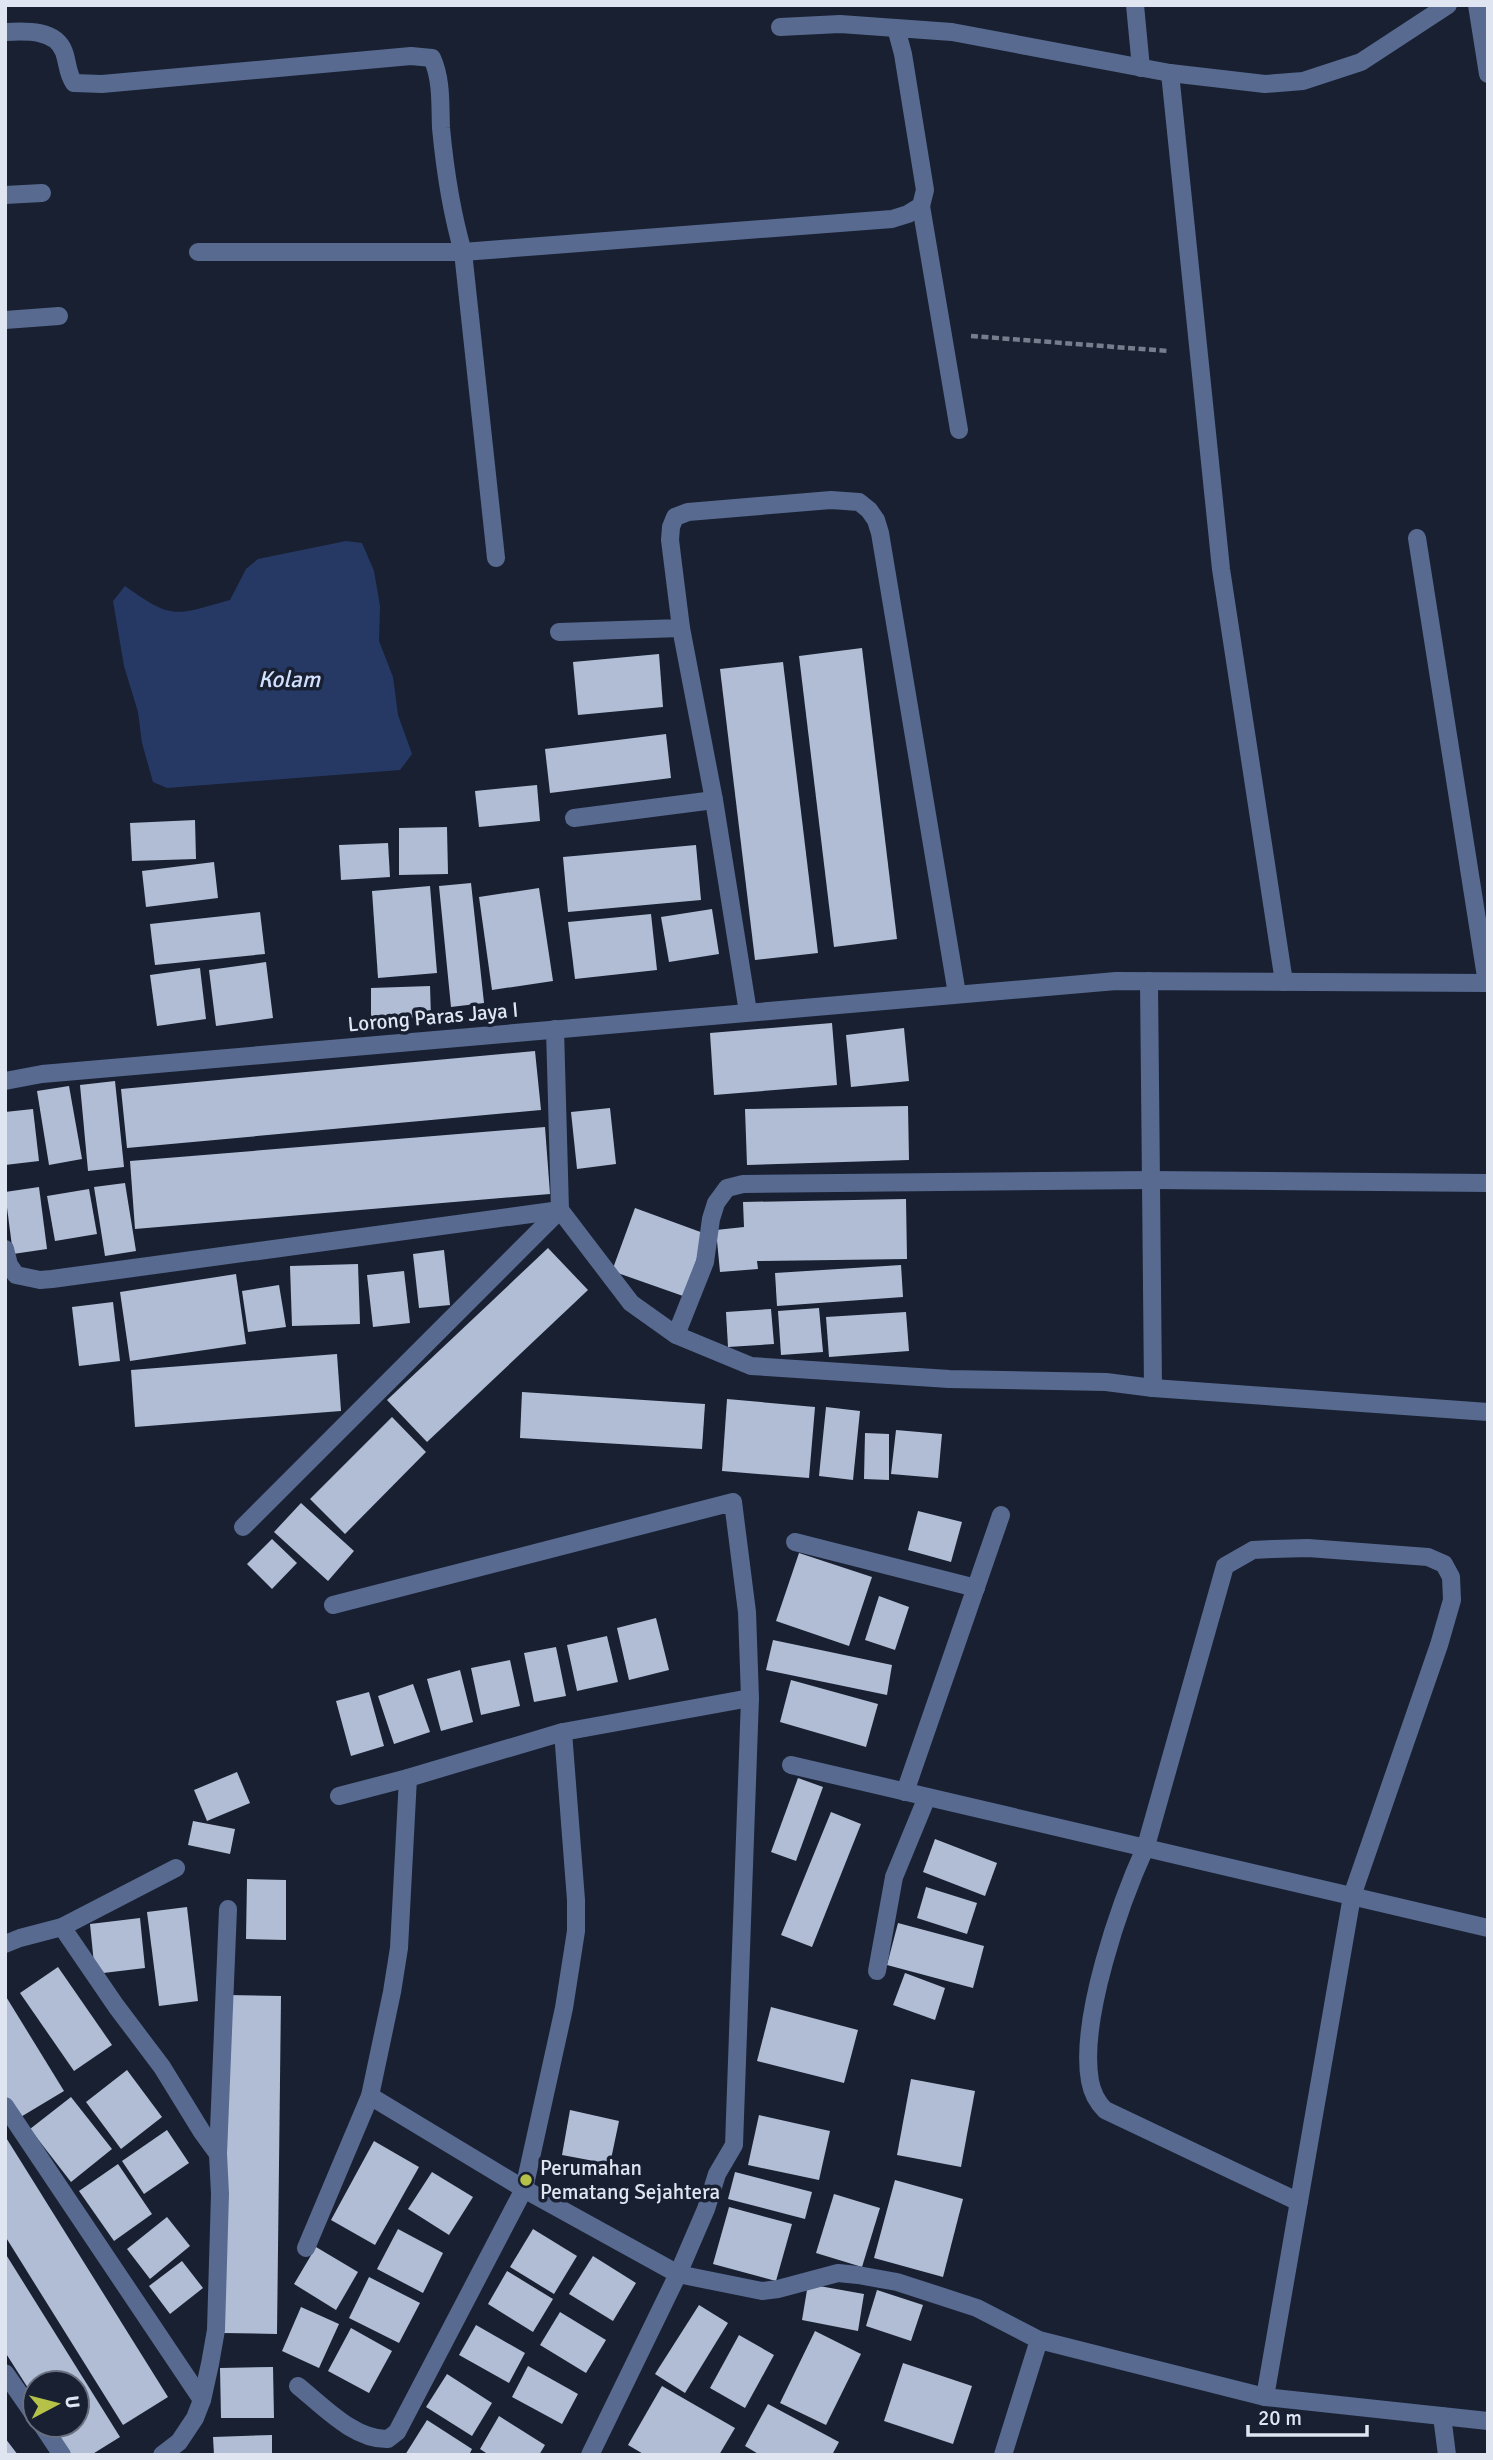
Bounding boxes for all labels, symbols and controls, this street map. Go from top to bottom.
water label: Kolam [258,665,321,694]
street label: Lorong Paras Jaya I [347,997,519,1037]
place label: Perumahan Pematang Sejahtera [540,2155,720,2205]
marker: Perumahan Pematang Sejahtera [518,2172,534,2188]
north arrow [21,2369,91,2439]
text: U [59,2394,85,2410]
scale bar [1248,2394,1367,2438]
text: 20 m [1258,2405,1302,2431]

